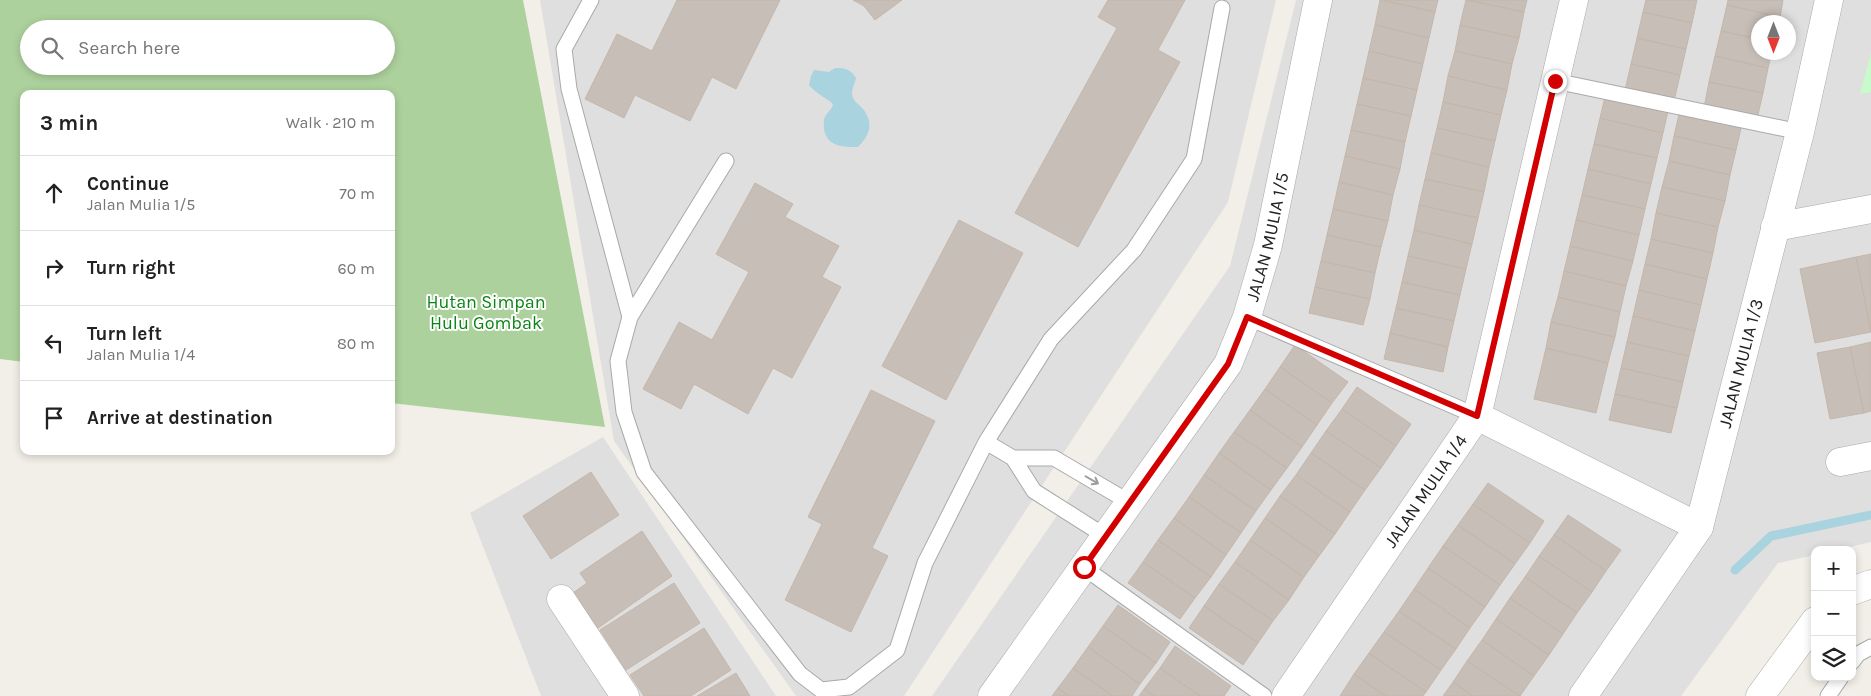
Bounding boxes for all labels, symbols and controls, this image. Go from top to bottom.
north arrow [1751,15,1796,60]
search box [20,20,395,75]
icon: search [38,34,66,62]
text: Search here [78,37,180,59]
route end [1544,70,1567,93]
text: 3 min [40,111,98,135]
text: Walk · 210 m [286,113,375,132]
street label: JALAN MULIA 1/5 [1241,170,1294,304]
text: Continue [87,173,169,195]
icon: ahead [40,179,68,207]
text: 70 m [339,184,375,203]
text: Jalan Mulia 1/5 [87,195,195,214]
icon: right [40,254,68,282]
text: Turn right [87,257,176,279]
text: 60 m [338,259,375,278]
park label: Hutan Simpan Hulu Gombak [426,291,546,334]
street label: JALAN MULIA 1/3 [1714,296,1768,430]
text: Turn left [87,323,162,345]
icon: left [40,329,68,357]
text: 80 m [337,334,375,353]
text: Jalan Mulia 1/4 [87,345,195,364]
icon: arrive [40,404,68,432]
text: Arrive at destination [87,407,273,429]
street label: JALAN MULIA 1/4 [1380,430,1472,552]
one-way arrow [1084,476,1099,485]
map controls [1811,546,1856,681]
button: + [1811,546,1856,591]
route start [1073,556,1096,579]
button: − [1811,591,1856,636]
button: layers [1811,636,1856,681]

